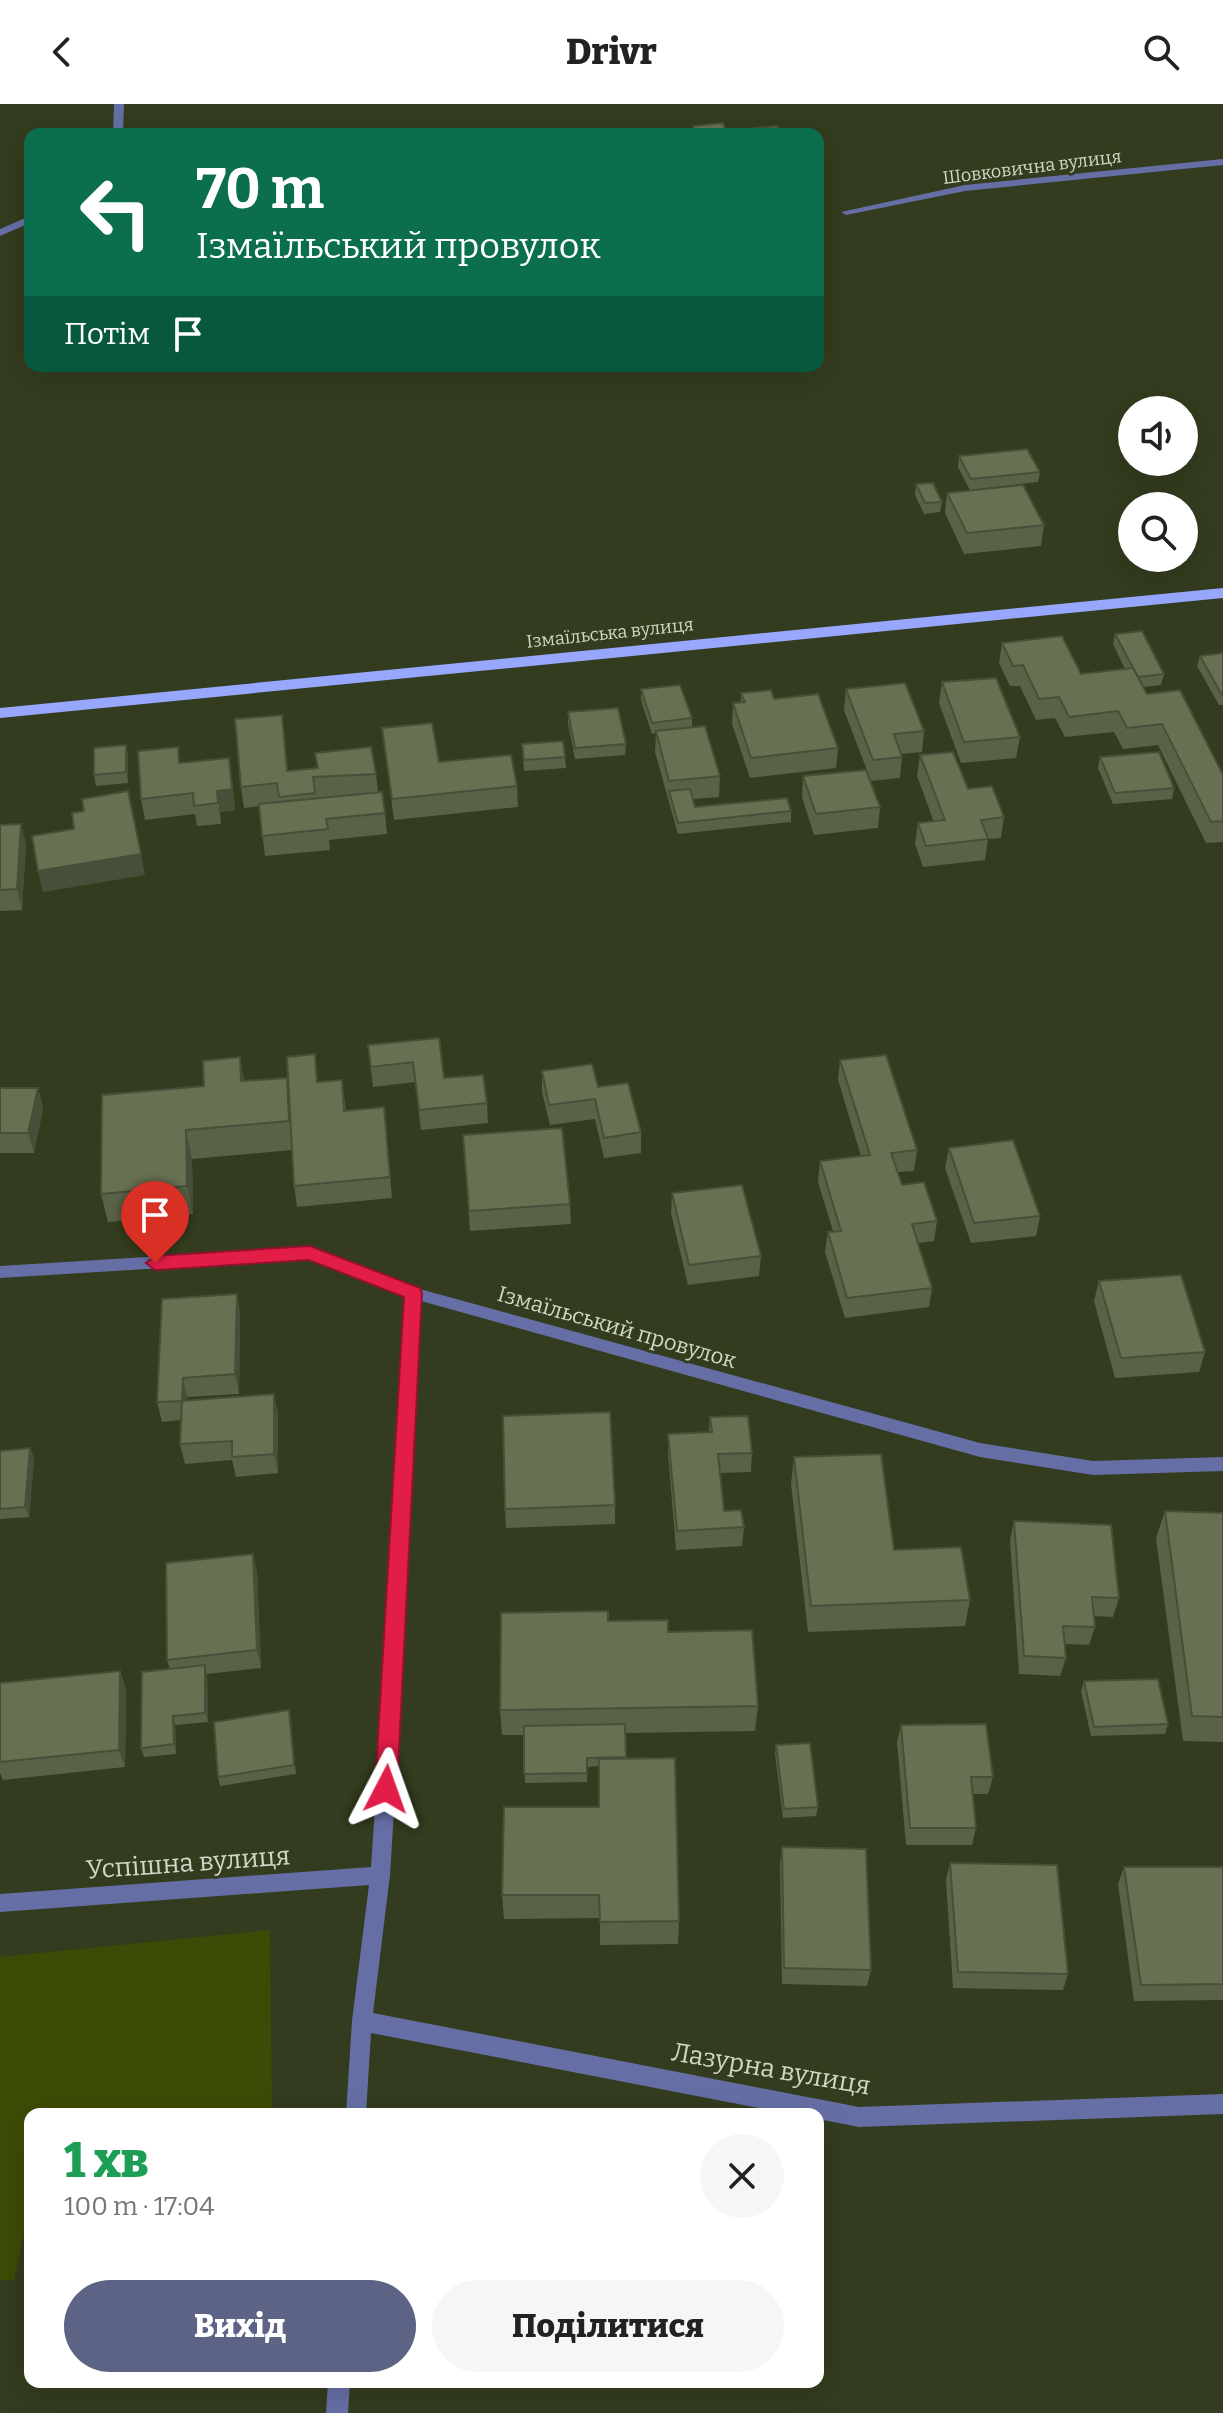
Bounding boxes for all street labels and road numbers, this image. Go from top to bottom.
street label: Шовковична вулиця [941,145,1123,189]
street label: Ізмаїльська вулиця [525,613,695,653]
street label: Ізмаїльський провулок [494,1280,740,1374]
street label: Успішна вулиця [85,1840,291,1886]
street label: Лазурна вулиця [669,2036,873,2102]

